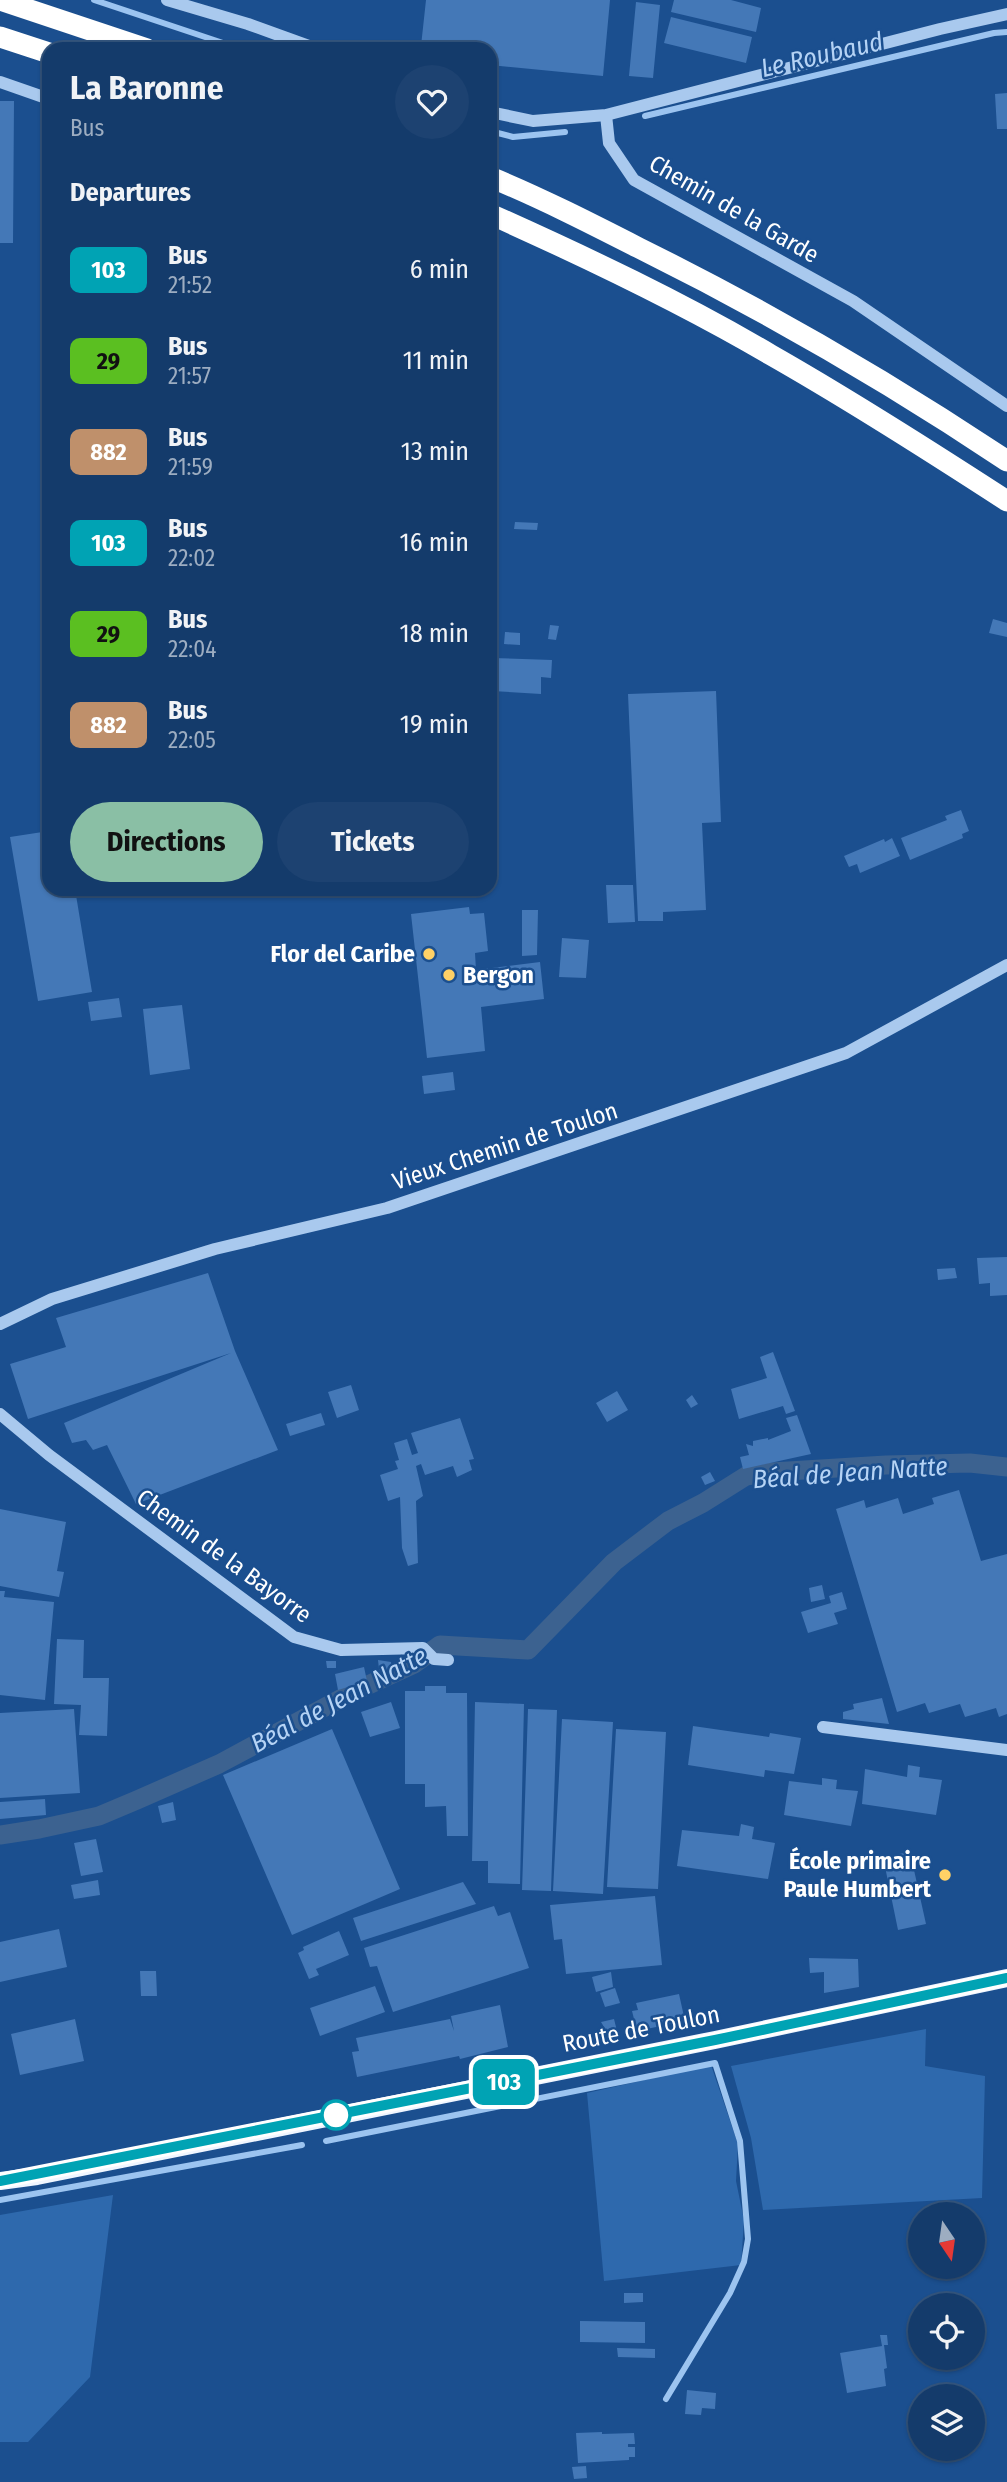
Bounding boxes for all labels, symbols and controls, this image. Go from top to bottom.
water label: Le Roubaud [758,26,886,84]
button: heart [395,65,469,139]
text: La Baronne [70,68,223,108]
text: Bus [70,114,104,142]
street label: Chemin de la Garde [644,149,824,269]
text: Departures [70,177,191,208]
text: Bus [168,240,207,271]
text: 6 min [410,254,469,285]
text: 103 [91,256,126,284]
text: 21:52 [168,271,212,299]
text: Bus [168,331,207,362]
text: 11 min [403,345,469,376]
text: 29 [97,347,120,375]
text: 21:57 [168,362,211,390]
text: Bus [168,422,207,453]
text: 13 min [401,436,469,467]
text: 882 [90,438,127,466]
text: 21:59 [168,453,213,481]
text: Bus [168,513,207,544]
text: 16 min [400,527,469,558]
text: 103 [91,529,126,557]
text: 22:02 [168,544,215,572]
text: Bus [168,604,207,635]
text: 18 min [400,618,469,649]
text: 29 [97,620,120,648]
text: 22:04 [168,635,216,663]
text: Bus [168,695,207,726]
text: 19 min [400,709,469,740]
text: 882 [90,711,127,739]
text: 22:05 [168,726,216,754]
button: Directions [70,802,263,882]
button: Tickets [277,802,469,882]
place label: Flor del Caribe [270,940,415,968]
marker: Flor del Caribe [421,946,437,962]
place label: Bergon [463,961,534,989]
marker: Bergon [441,967,457,983]
street label: Vieux Chemin de Toulon [389,1096,621,1196]
water label: Béal de Jean Natte [751,1451,949,1495]
street label: Chemin de la Bayorre [131,1483,317,1629]
water label: Béal de Jean Natte [245,1640,433,1760]
place label: École primaire Paule Humbert [783,1846,932,1903]
marker: École primaire Paule Humbert [937,1867,953,1883]
street label: Route de Toulon [560,2000,722,2058]
line badge: 103 [464,2059,544,2105]
text: 103 [487,2068,521,2096]
unlabelled marker [321,2100,351,2130]
north arrow [908,2202,985,2278]
map controls [908,2202,985,2461]
button: locate [908,2293,985,2370]
button: layers [908,2384,985,2461]

